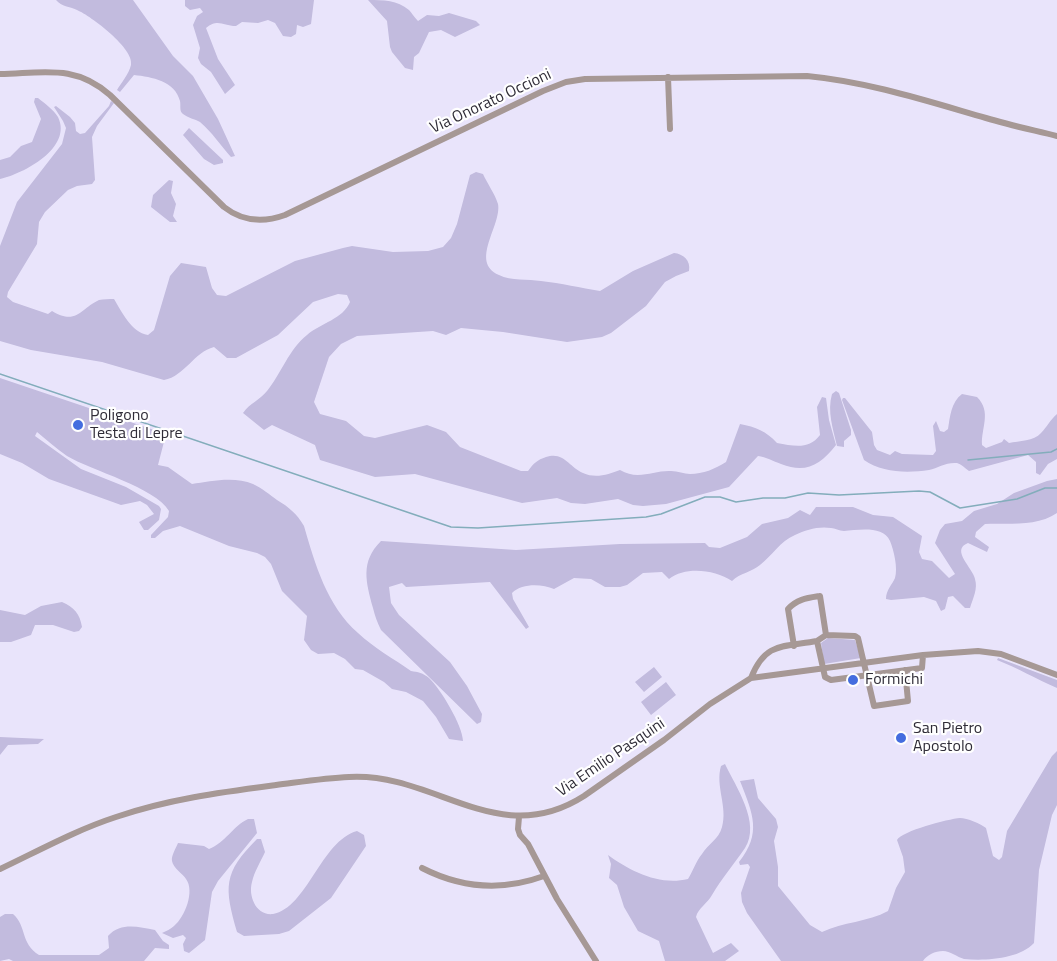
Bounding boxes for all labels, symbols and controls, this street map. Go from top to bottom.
street label: Via Onorato Occioni [427,66,555,138]
place label: Poligono Testa di Lepre [90,406,183,444]
marker: Poligono Testa di Lepre [71,418,85,432]
place label: Formichi [865,670,923,690]
marker: Formichi [846,673,860,687]
street label: Via Emilio Pasquini [553,715,669,801]
place label: San Pietro Apostolo [913,719,982,757]
marker: San Pietro Apostolo [894,731,908,745]

